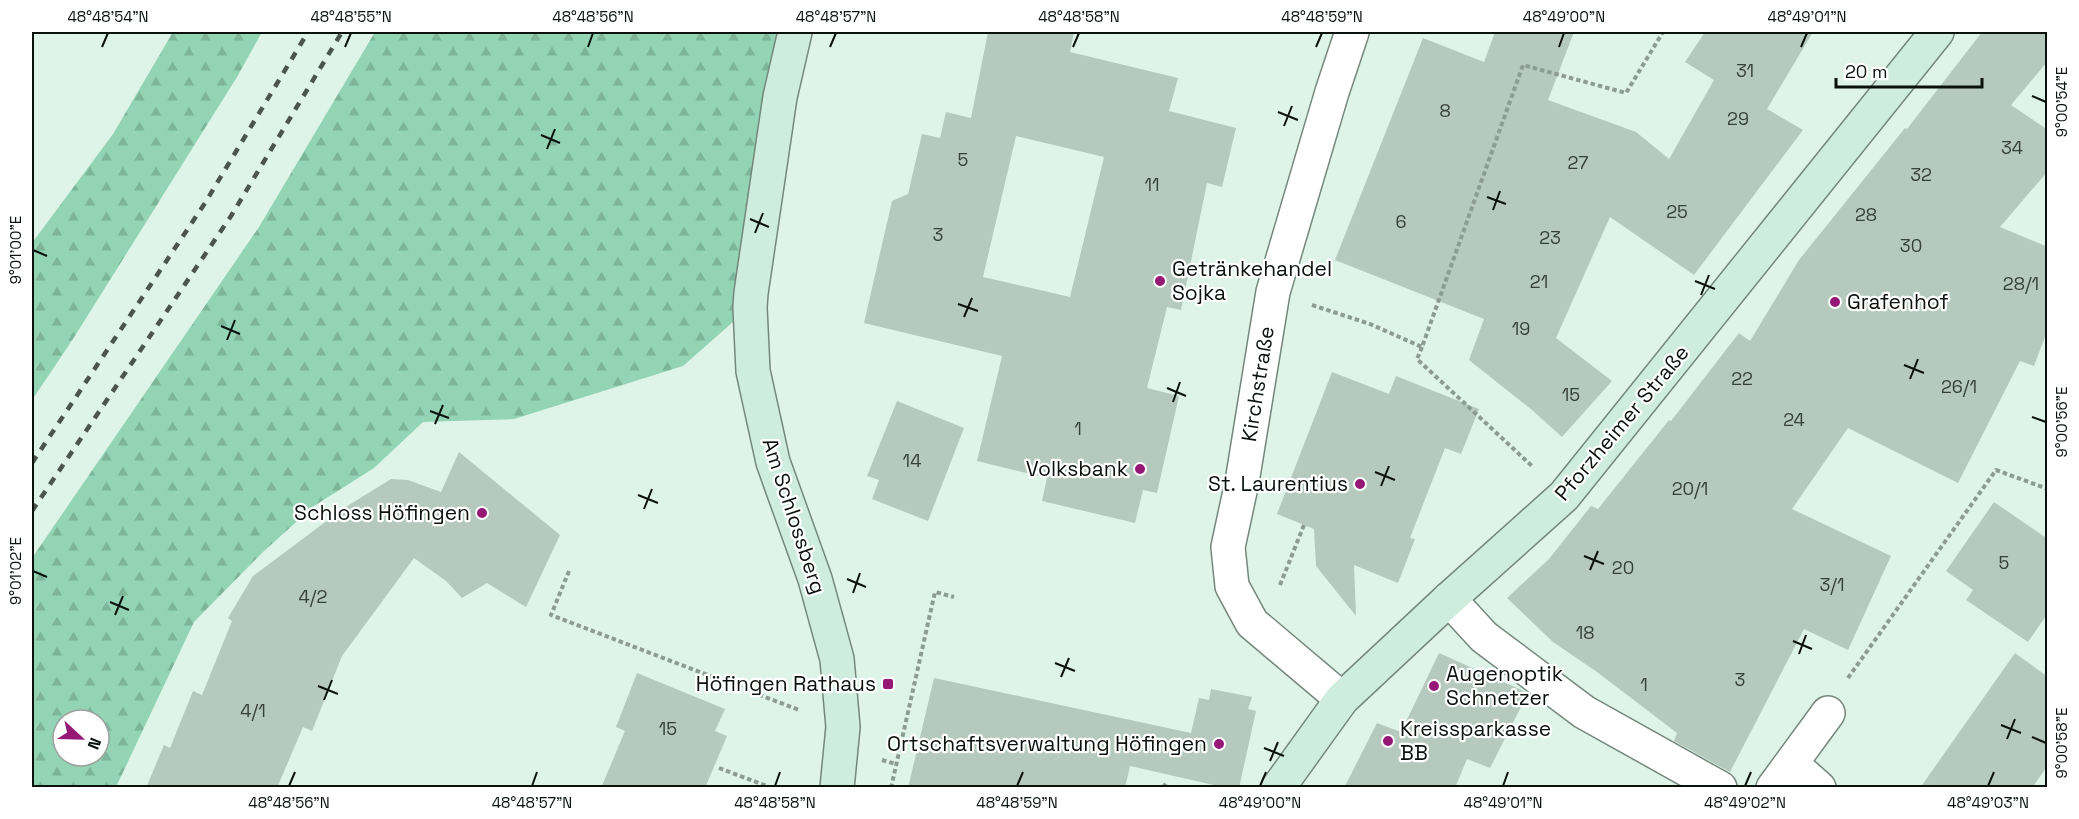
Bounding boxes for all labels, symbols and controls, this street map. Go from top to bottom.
text: 48°48'54"N [67,7,149,26]
text: 48°48'55"N [310,7,392,26]
text: 48°48'56"N [552,7,634,26]
text: 48°48'57"N [796,7,876,26]
text: 48°48'58"N [1038,7,1120,26]
text: 48°48'59"N [1281,7,1363,26]
text: 48°49'00"N [1523,7,1605,26]
text: 48°49'01"N [1768,7,1846,26]
scale bar [1836,51,1982,89]
house number: 31 [1736,59,1754,82]
text: 20 m [1845,60,1888,83]
text: 9°00'54"E [2052,67,2071,137]
house number: 8 [1439,99,1451,122]
house number: 29 [1727,107,1749,130]
house number: 34 [2001,136,2023,159]
house number: 5 [958,148,968,171]
house number: 27 [1568,151,1588,174]
house number: 32 [1910,163,1932,186]
house number: 11 [1144,173,1160,196]
house number: 25 [1666,200,1688,223]
house number: 28 [1855,203,1877,226]
house number: 6 [1395,210,1407,233]
text: 9°01'00"E [6,216,25,284]
house number: 3 [933,223,943,246]
house number: 23 [1539,226,1561,249]
house number: 30 [1900,234,1922,257]
place label: Getränkehandel Sojka [1172,255,1332,306]
house number: 21 [1530,270,1548,293]
house number: 28/1 [2003,272,2039,295]
marker: Getränkehandel Sojka [1153,274,1167,288]
place label: Grafenhof [1847,288,1949,315]
marker: Grafenhof [1828,295,1842,309]
house number: 19 [1512,317,1530,340]
street label: Kirchstraße [1235,324,1280,444]
street label: Pforzheimer Straße [1549,339,1695,506]
house number: 22 [1731,367,1753,390]
house number: 26/1 [1941,375,1977,398]
house number: 15 [1562,383,1580,406]
text: 9°00'56"E [2052,387,2071,457]
house number: 24 [1783,408,1805,431]
house number: 1 [1074,417,1082,440]
street label: Am Schlossberg [757,435,832,597]
house number: 14 [903,449,921,472]
place label: Volksbank [1026,455,1128,482]
marker: Volksbank [1133,462,1147,476]
place label: St. Laurentius [1208,470,1348,497]
marker: St. Laurentius [1353,477,1367,491]
house number: 20/1 [1672,477,1708,500]
place label: Schloss Höfingen [294,499,470,526]
marker: Schloss Höfingen [475,506,489,520]
text: 9°01'02"E [6,537,25,605]
house number: 5 [1999,551,2009,574]
house number: 20 [1612,556,1634,579]
house number: 3/1 [1819,573,1845,596]
house number: 4/2 [299,585,327,608]
house number: 18 [1576,621,1594,644]
place label: Augenoptik Schnetzer [1446,660,1563,711]
house number: 3 [1735,668,1745,691]
place label: Höfingen Rathaus [696,670,876,697]
house number: 1 [1640,673,1648,696]
marker: Höfingen Rathaus [881,677,895,691]
marker: Augenoptik Schnetzer [1427,679,1441,693]
house number: 4/1 [240,699,266,722]
text: 9°00'58"E [2052,707,2071,779]
north arrow [51,708,111,768]
place label: Kreissparkasse BB [1400,715,1551,766]
house number: 15 [659,717,677,740]
place label: Ortschaftsverwaltung Höfingen [887,730,1207,757]
marker: Kreissparkasse BB [1381,734,1395,748]
text: N [83,735,106,752]
marker: Ortschaftsverwaltung Höfingen [1212,737,1226,751]
text: 48°48'56"N [248,793,330,812]
text: 48°48'57"N [492,793,572,812]
text: 48°48'58"N [734,793,816,812]
text: 48°48'59"N [976,793,1058,812]
text: 48°49'00"N [1219,793,1301,812]
text: 48°49'01"N [1464,793,1542,812]
text: 48°49'02"N [1704,793,1786,812]
text: 48°49'03"N [1947,793,2029,812]

